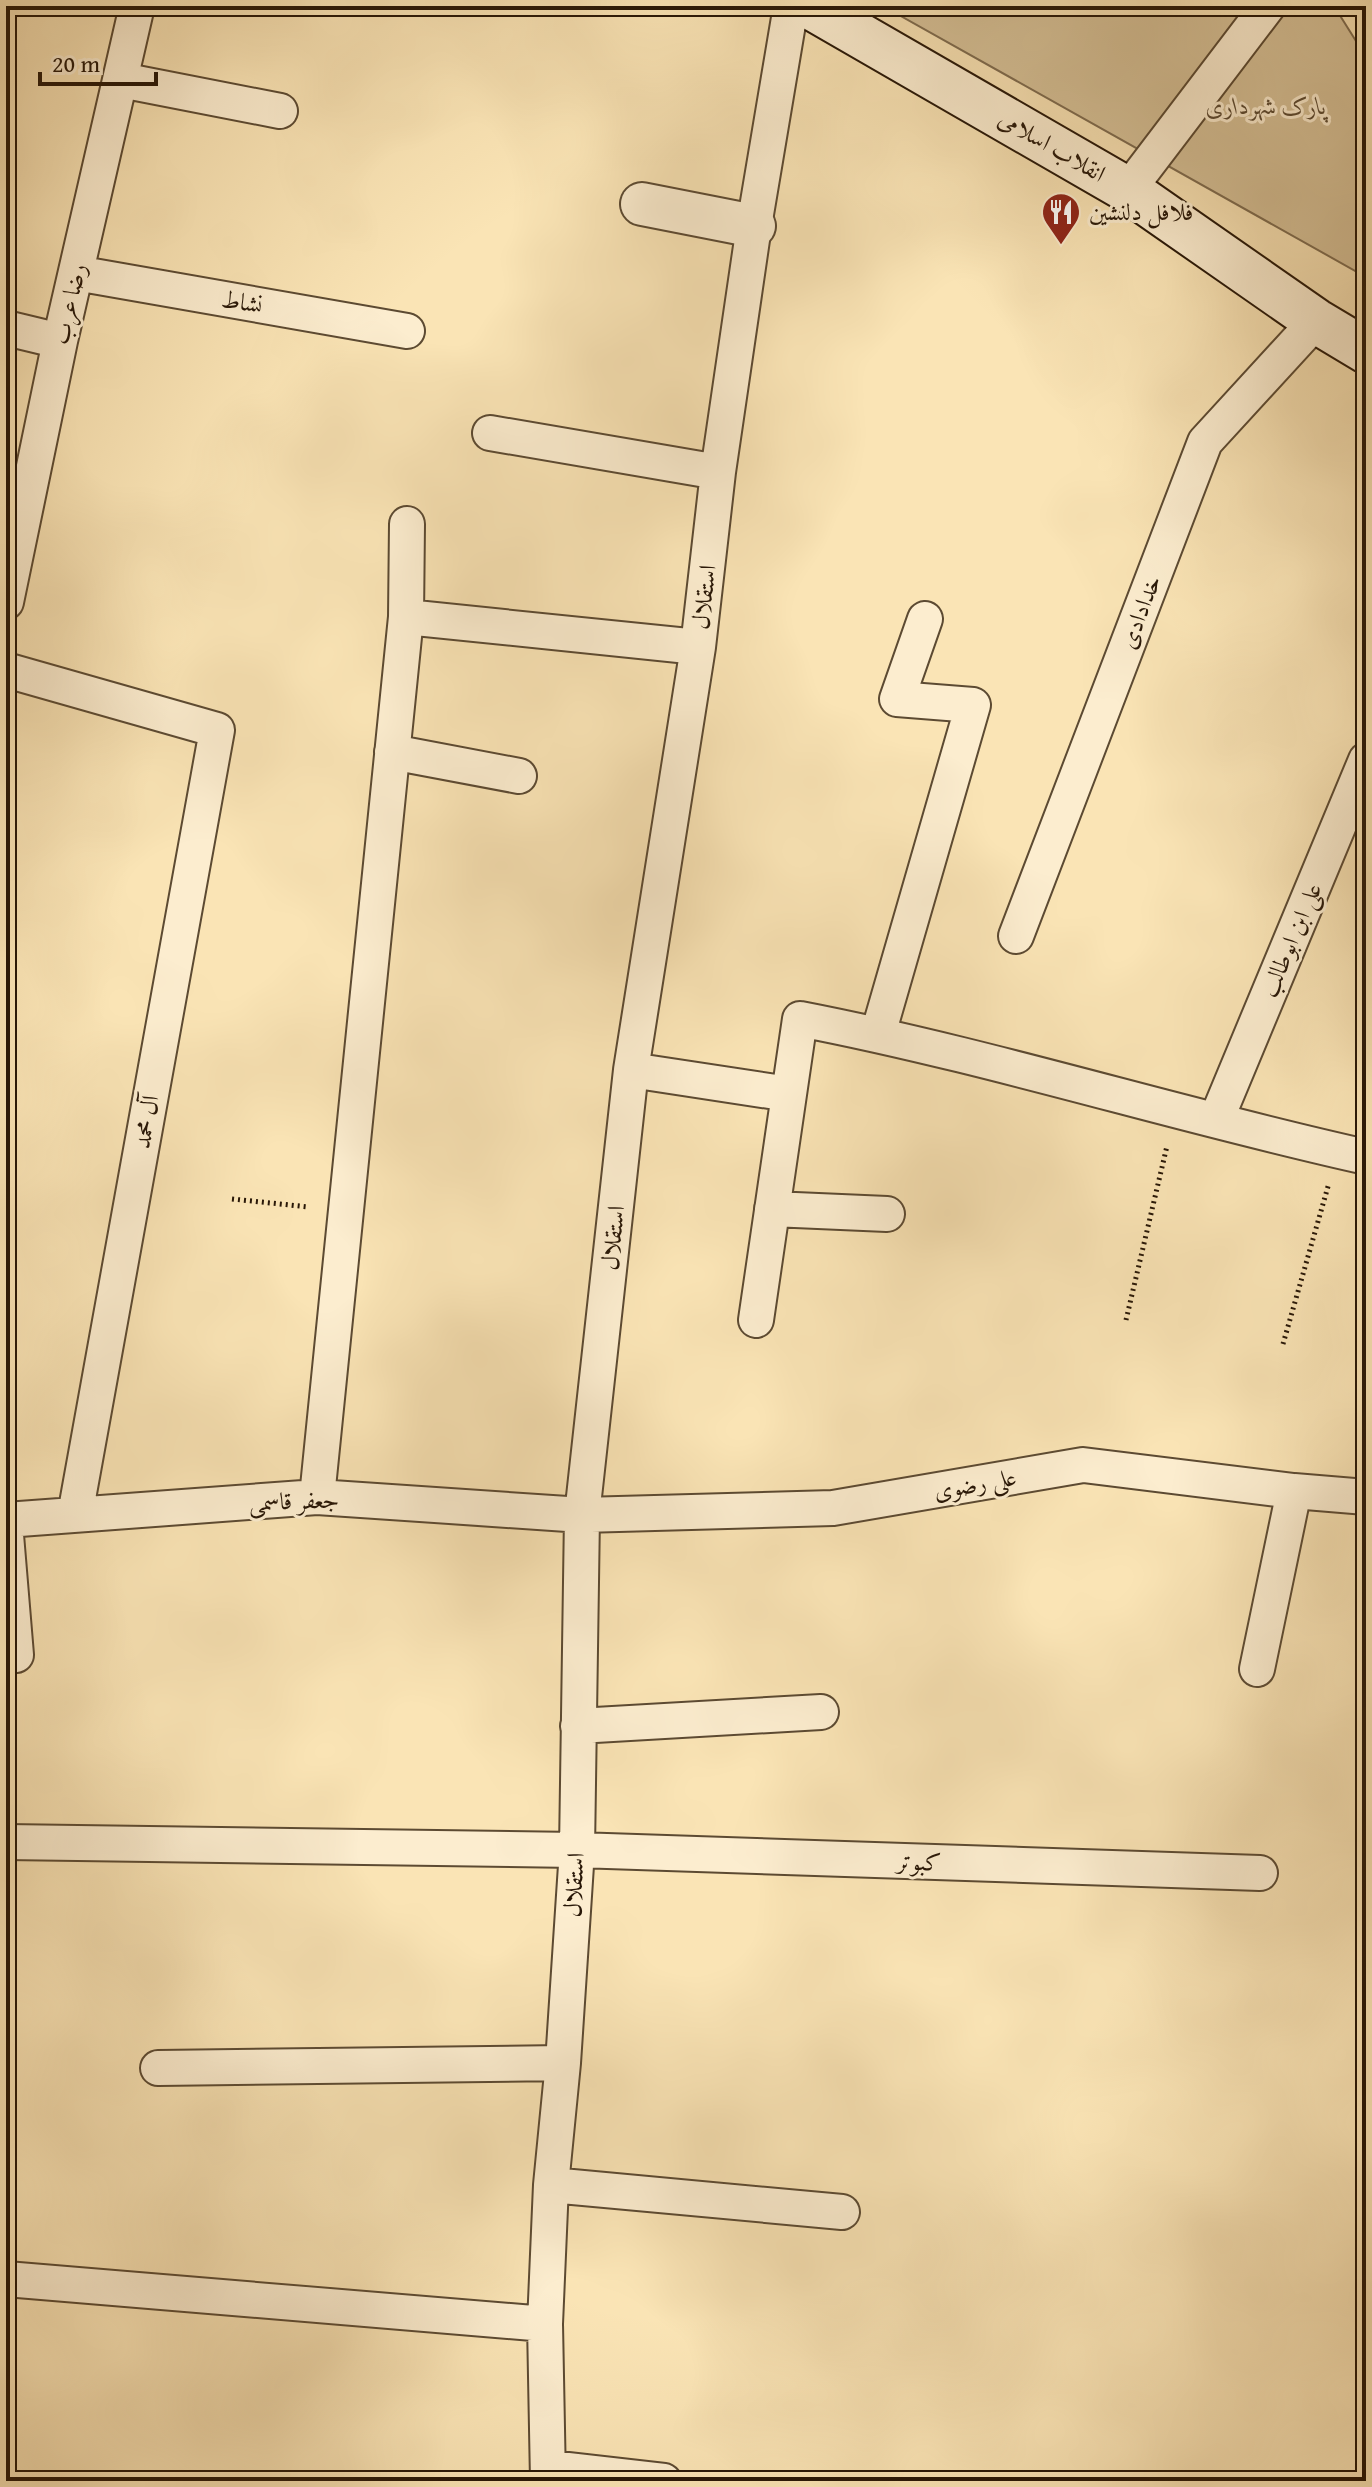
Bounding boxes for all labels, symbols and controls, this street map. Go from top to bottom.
scale bar [40,36,156,86]
text: 20 m [52,46,100,81]
park label: پارک شهرداری [1205,88,1329,123]
street label: انقلاب اسلامی [992,101,1113,190]
restaurant icon: فلافل دلنشین [1040,191,1082,246]
place label: فلافل دلنشین [1089,194,1193,229]
street label: رضا عرب [42,260,95,348]
street label: نشاط [219,281,266,322]
street label: استقلال [682,563,725,631]
street label: خدادادی [1110,570,1170,654]
street label: علی ابن ابوطالب [1251,877,1330,1003]
street label: آل محمد [124,1090,168,1151]
street label: استقلال [592,1204,633,1272]
street label: علی رضوی [931,1459,1019,1508]
street label: جعفر قاسمی [248,1481,340,1520]
street label: کبوتر [893,1843,942,1880]
street label: استقلال [554,1852,593,1918]

